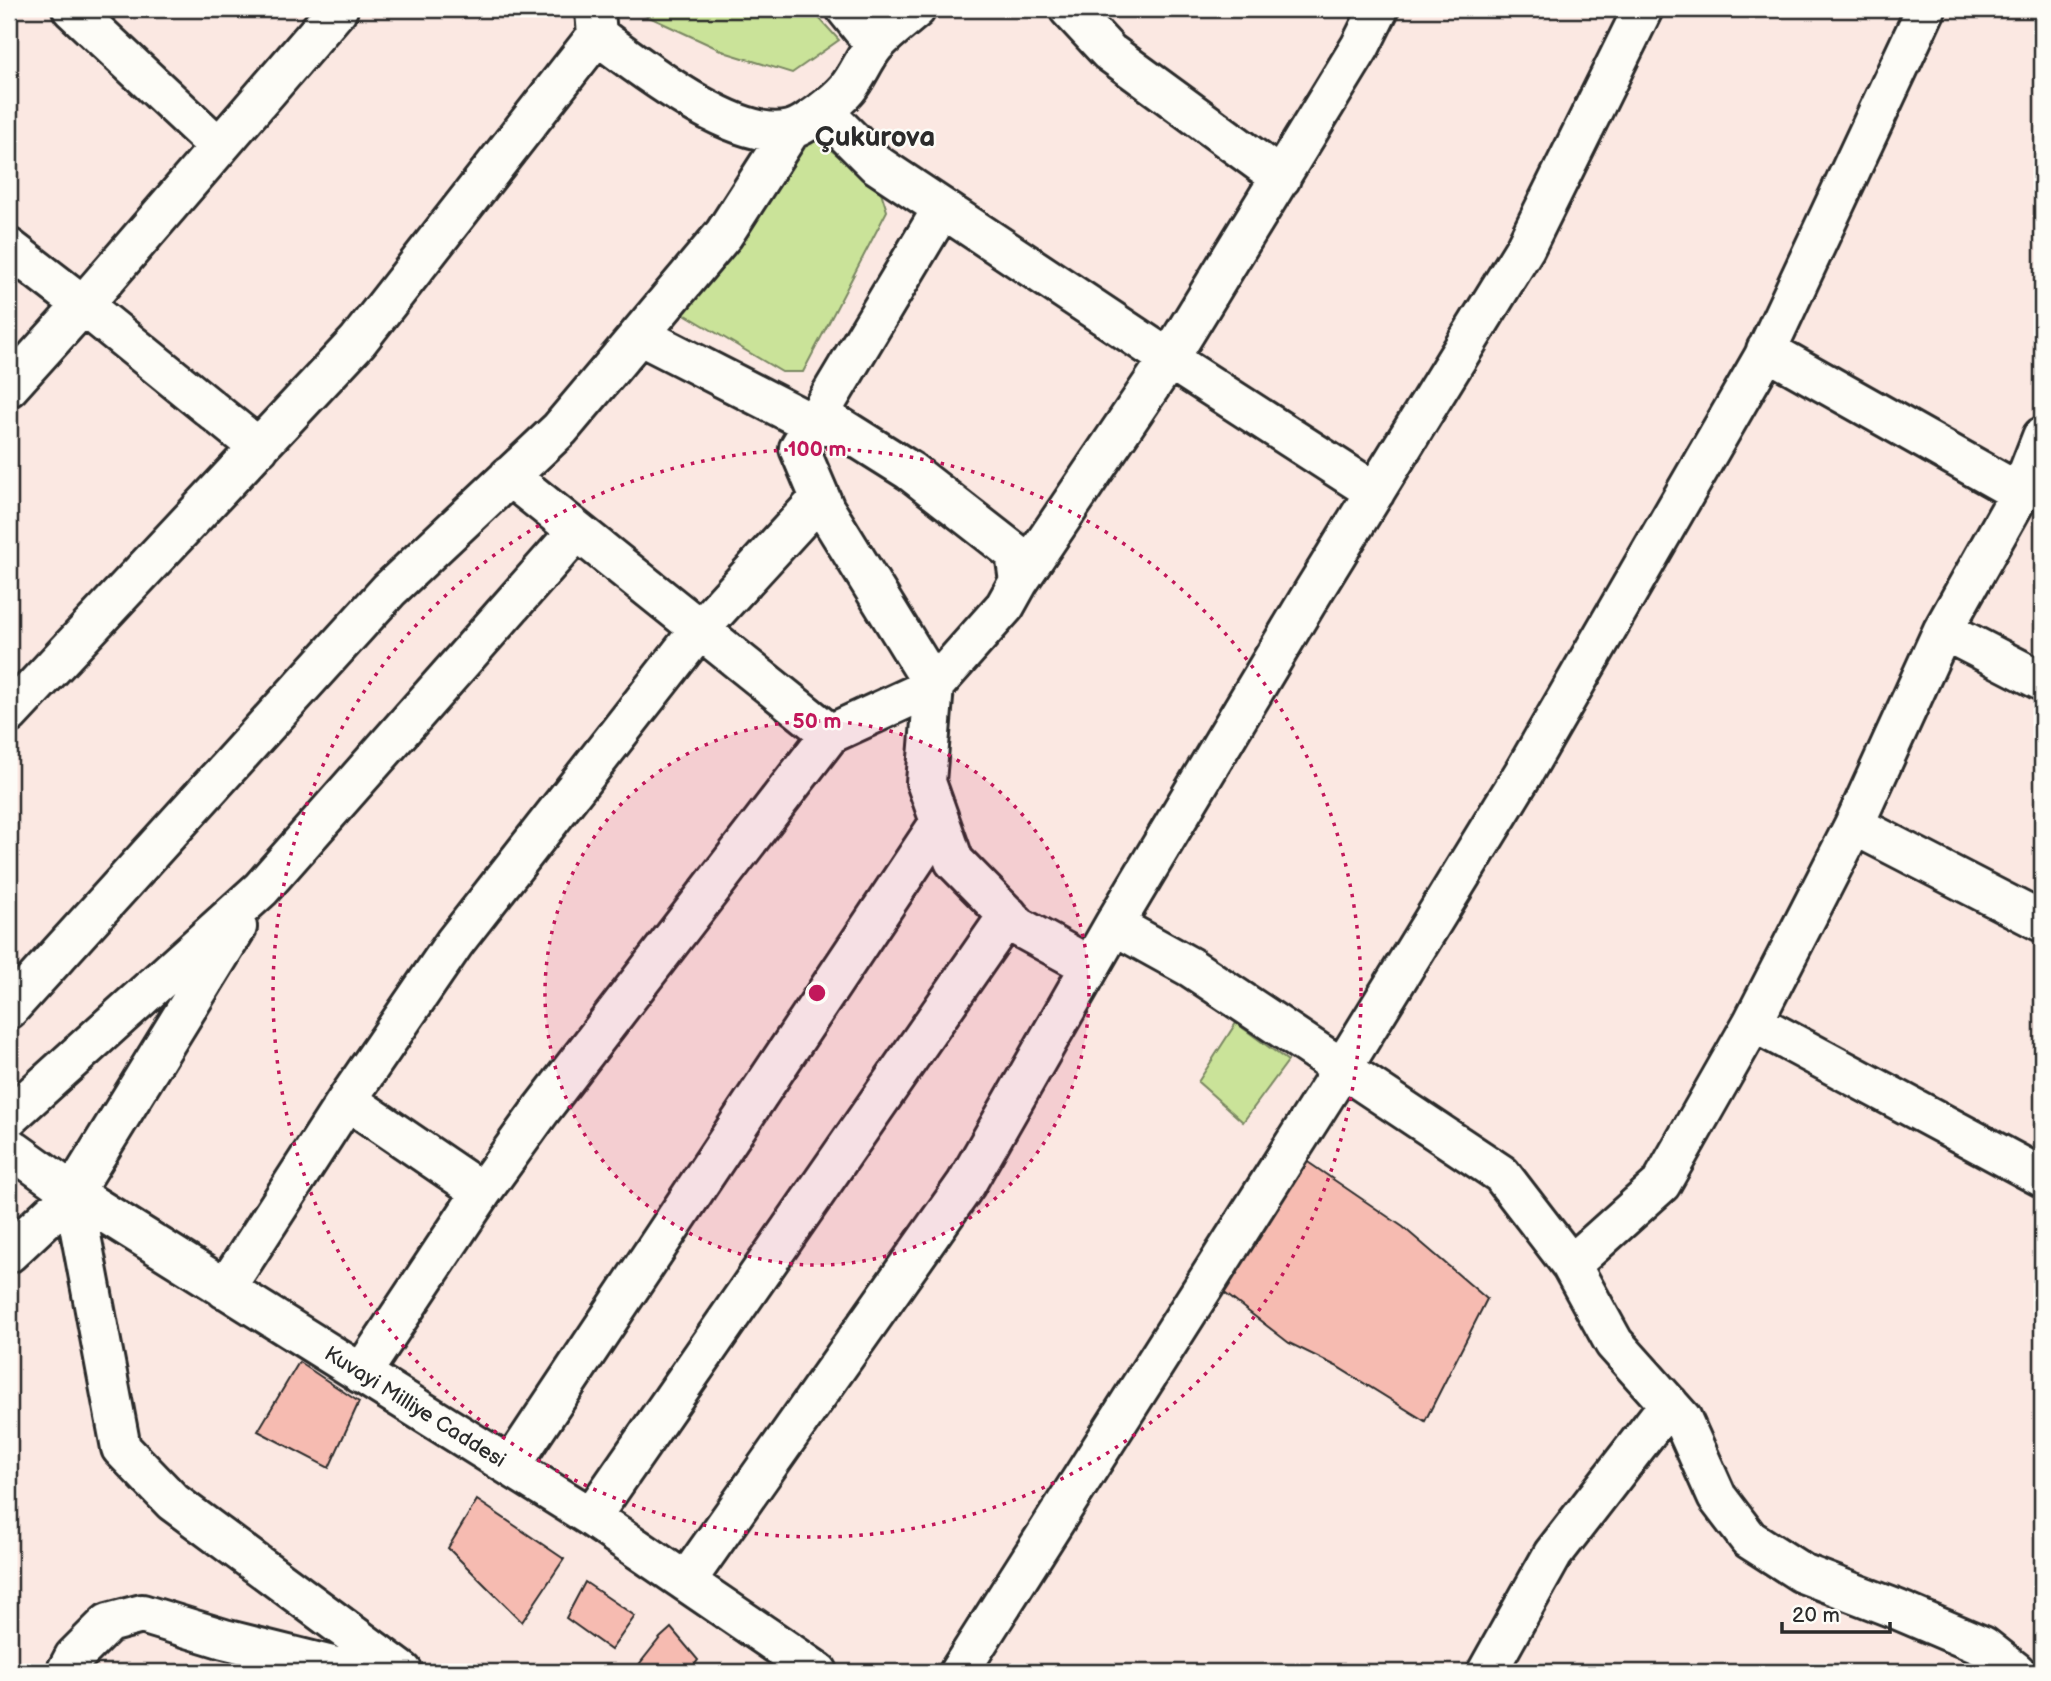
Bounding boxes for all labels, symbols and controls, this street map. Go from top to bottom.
district label: Çukurova [815,121,935,154]
text: 100 m [788,437,846,462]
text: 50 m [793,709,841,734]
centre of rings [805,981,829,1005]
street label: Kuvayi Milliye Caddesi [320,1341,510,1473]
scale bar [1782,1590,1890,1634]
text: 20 m [1792,1603,1840,1628]

